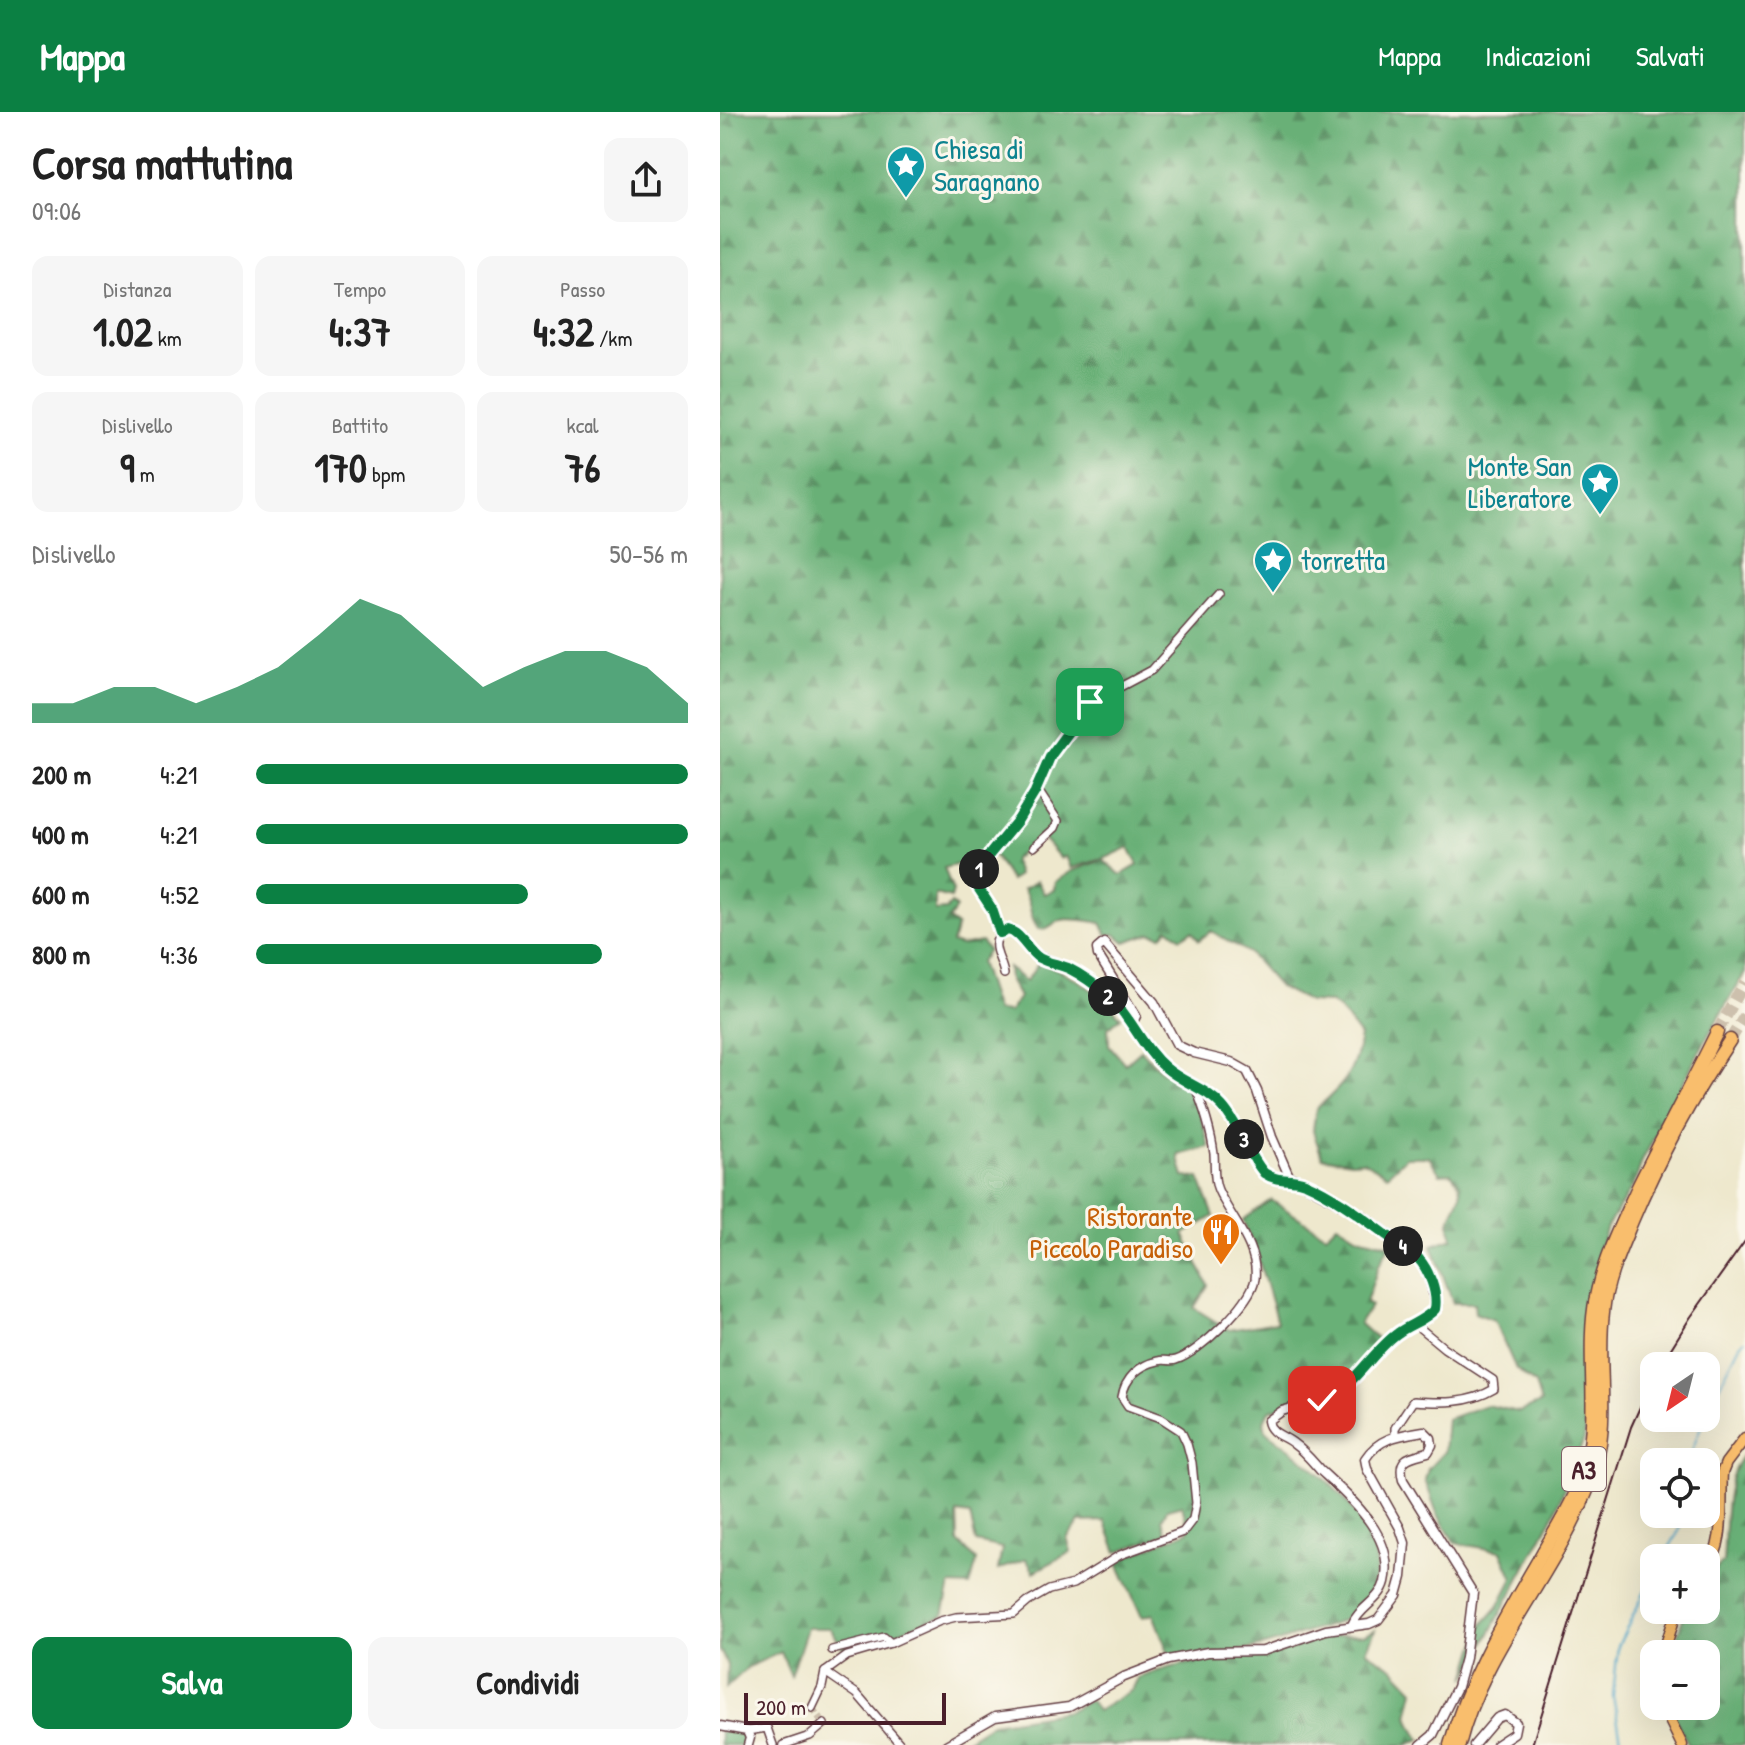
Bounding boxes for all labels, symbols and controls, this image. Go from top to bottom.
text: Mappa [40,30,125,82]
text: Mappa [1378,37,1441,75]
text: Indicazioni [1485,37,1592,75]
text: Salvati [1636,37,1705,75]
place label: Chiesa di Saragnano [934,130,1040,200]
text: Corsa mattutina [32,133,292,193]
button: share [604,138,688,222]
place icon: Chiesa di Saragnano [885,144,927,199]
text: 09:06 [32,193,81,228]
text: Distanza [103,274,171,304]
text: Tempo [334,274,386,304]
text: Passo [560,274,605,304]
text: 1.02 [93,304,153,358]
text: 4:37 [329,304,391,358]
text: 4:32 [533,304,594,358]
text: km [153,323,182,353]
text: /km [594,323,632,353]
text: Dislivello [102,410,173,440]
text: Battito [332,410,388,440]
text: kcal [567,410,599,440]
text: 9 [120,440,135,494]
text: 170 [315,440,367,494]
text: 76 [565,440,601,494]
place label: Monte San Liberatore [1468,447,1572,517]
text: m [135,459,155,489]
text: bpm [367,459,405,489]
place icon: Monte San Liberatore [1579,461,1621,516]
text: Dislivello [32,536,115,571]
text: 50–56 m [609,536,688,571]
place icon: torretta [1252,539,1294,594]
place label: torretta [1301,541,1385,579]
pin [1056,668,1124,736]
icon: arrive [1068,680,1112,724]
text: 200 m [32,757,91,792]
text: 4:21 [160,757,197,792]
text: 400 m [32,817,89,852]
text: 4:21 [160,817,197,852]
pin: 1 [959,849,999,889]
text: 1 [975,854,983,884]
text: 600 m [32,877,89,912]
text: 4:52 [160,877,199,912]
text: 800 m [32,937,90,972]
text: 4:36 [160,937,198,972]
pin: 2 [1088,976,1128,1016]
text: 2 [1103,981,1113,1011]
pin: 3 [1224,1119,1264,1159]
text: 3 [1239,1124,1249,1154]
place label: Ristorante Piccolo Paradiso [1030,1197,1193,1267]
restaurant icon: Ristorante Piccolo Paradiso [1200,1211,1242,1266]
pin: 4 [1383,1226,1423,1266]
text: 4 [1399,1231,1407,1261]
north arrow [1640,1352,1720,1432]
map controls [1640,1352,1720,1720]
pin [1288,1366,1356,1434]
icon: check [1300,1378,1344,1422]
road number: A3 [1562,1447,1606,1491]
button: locate [1640,1448,1720,1528]
button: + [1640,1544,1720,1624]
button: Salva [32,1637,352,1729]
button: Condividi [368,1637,688,1729]
button: − [1640,1640,1720,1720]
scale bar [744,1689,946,1725]
text: 200 m [756,1692,806,1722]

